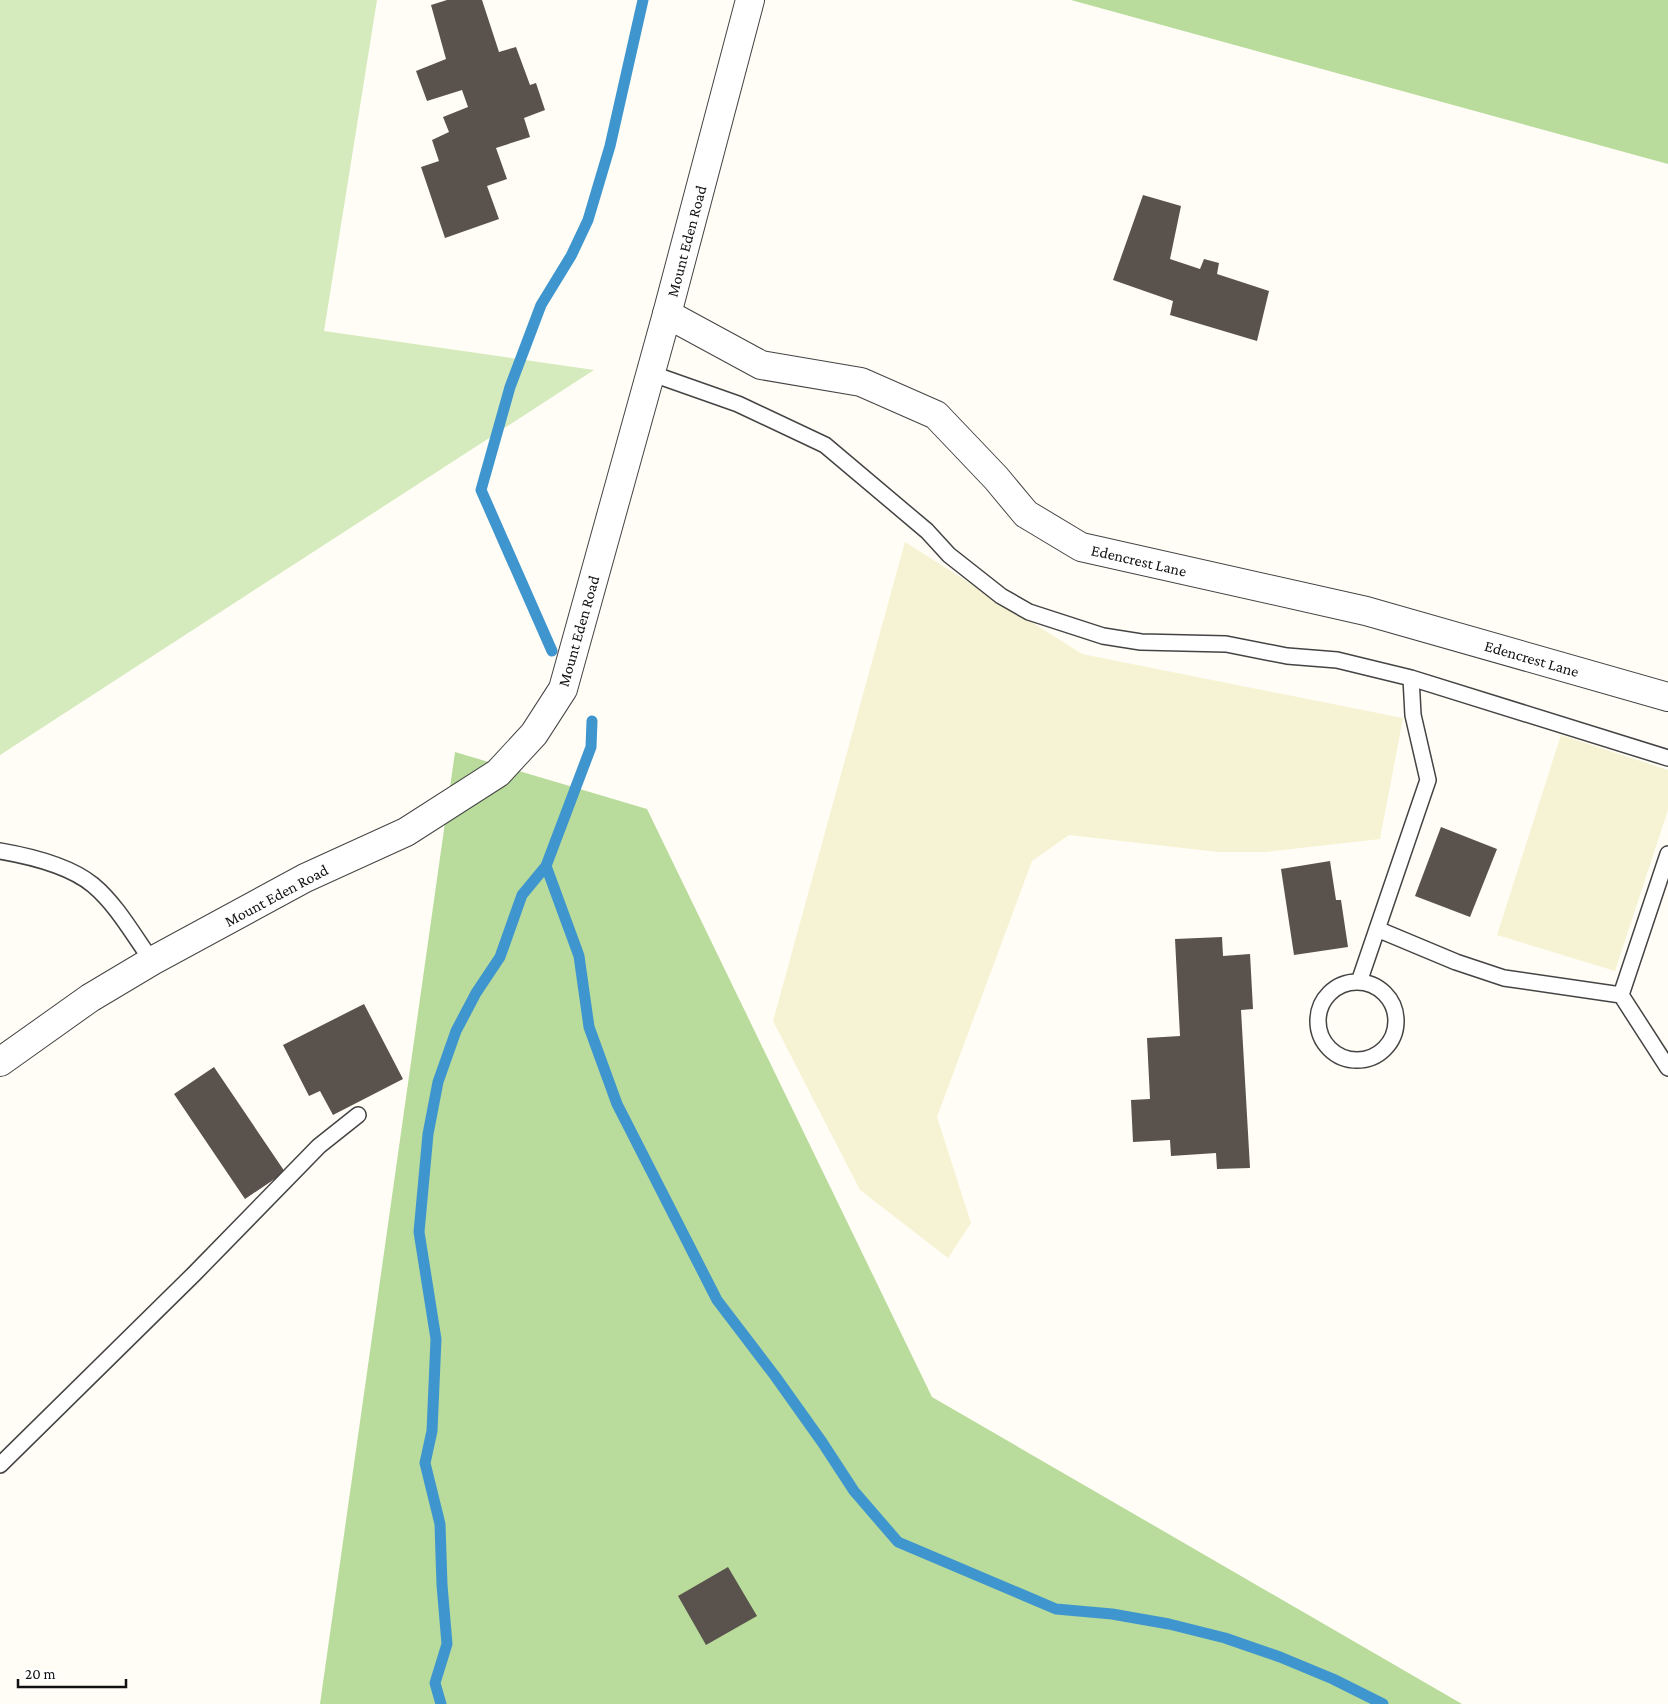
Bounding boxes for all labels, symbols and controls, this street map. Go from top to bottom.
street label: Mount Eden Road [663,183,710,299]
street label: Edencrest Lane [1090,541,1188,580]
street label: Mount Eden Road [554,573,603,689]
street label: Edencrest Lane [1483,637,1581,680]
street label: Mount Eden Road [222,861,331,930]
scale bar [18,1656,125,1688]
text: 20 m [25,1666,56,1682]

